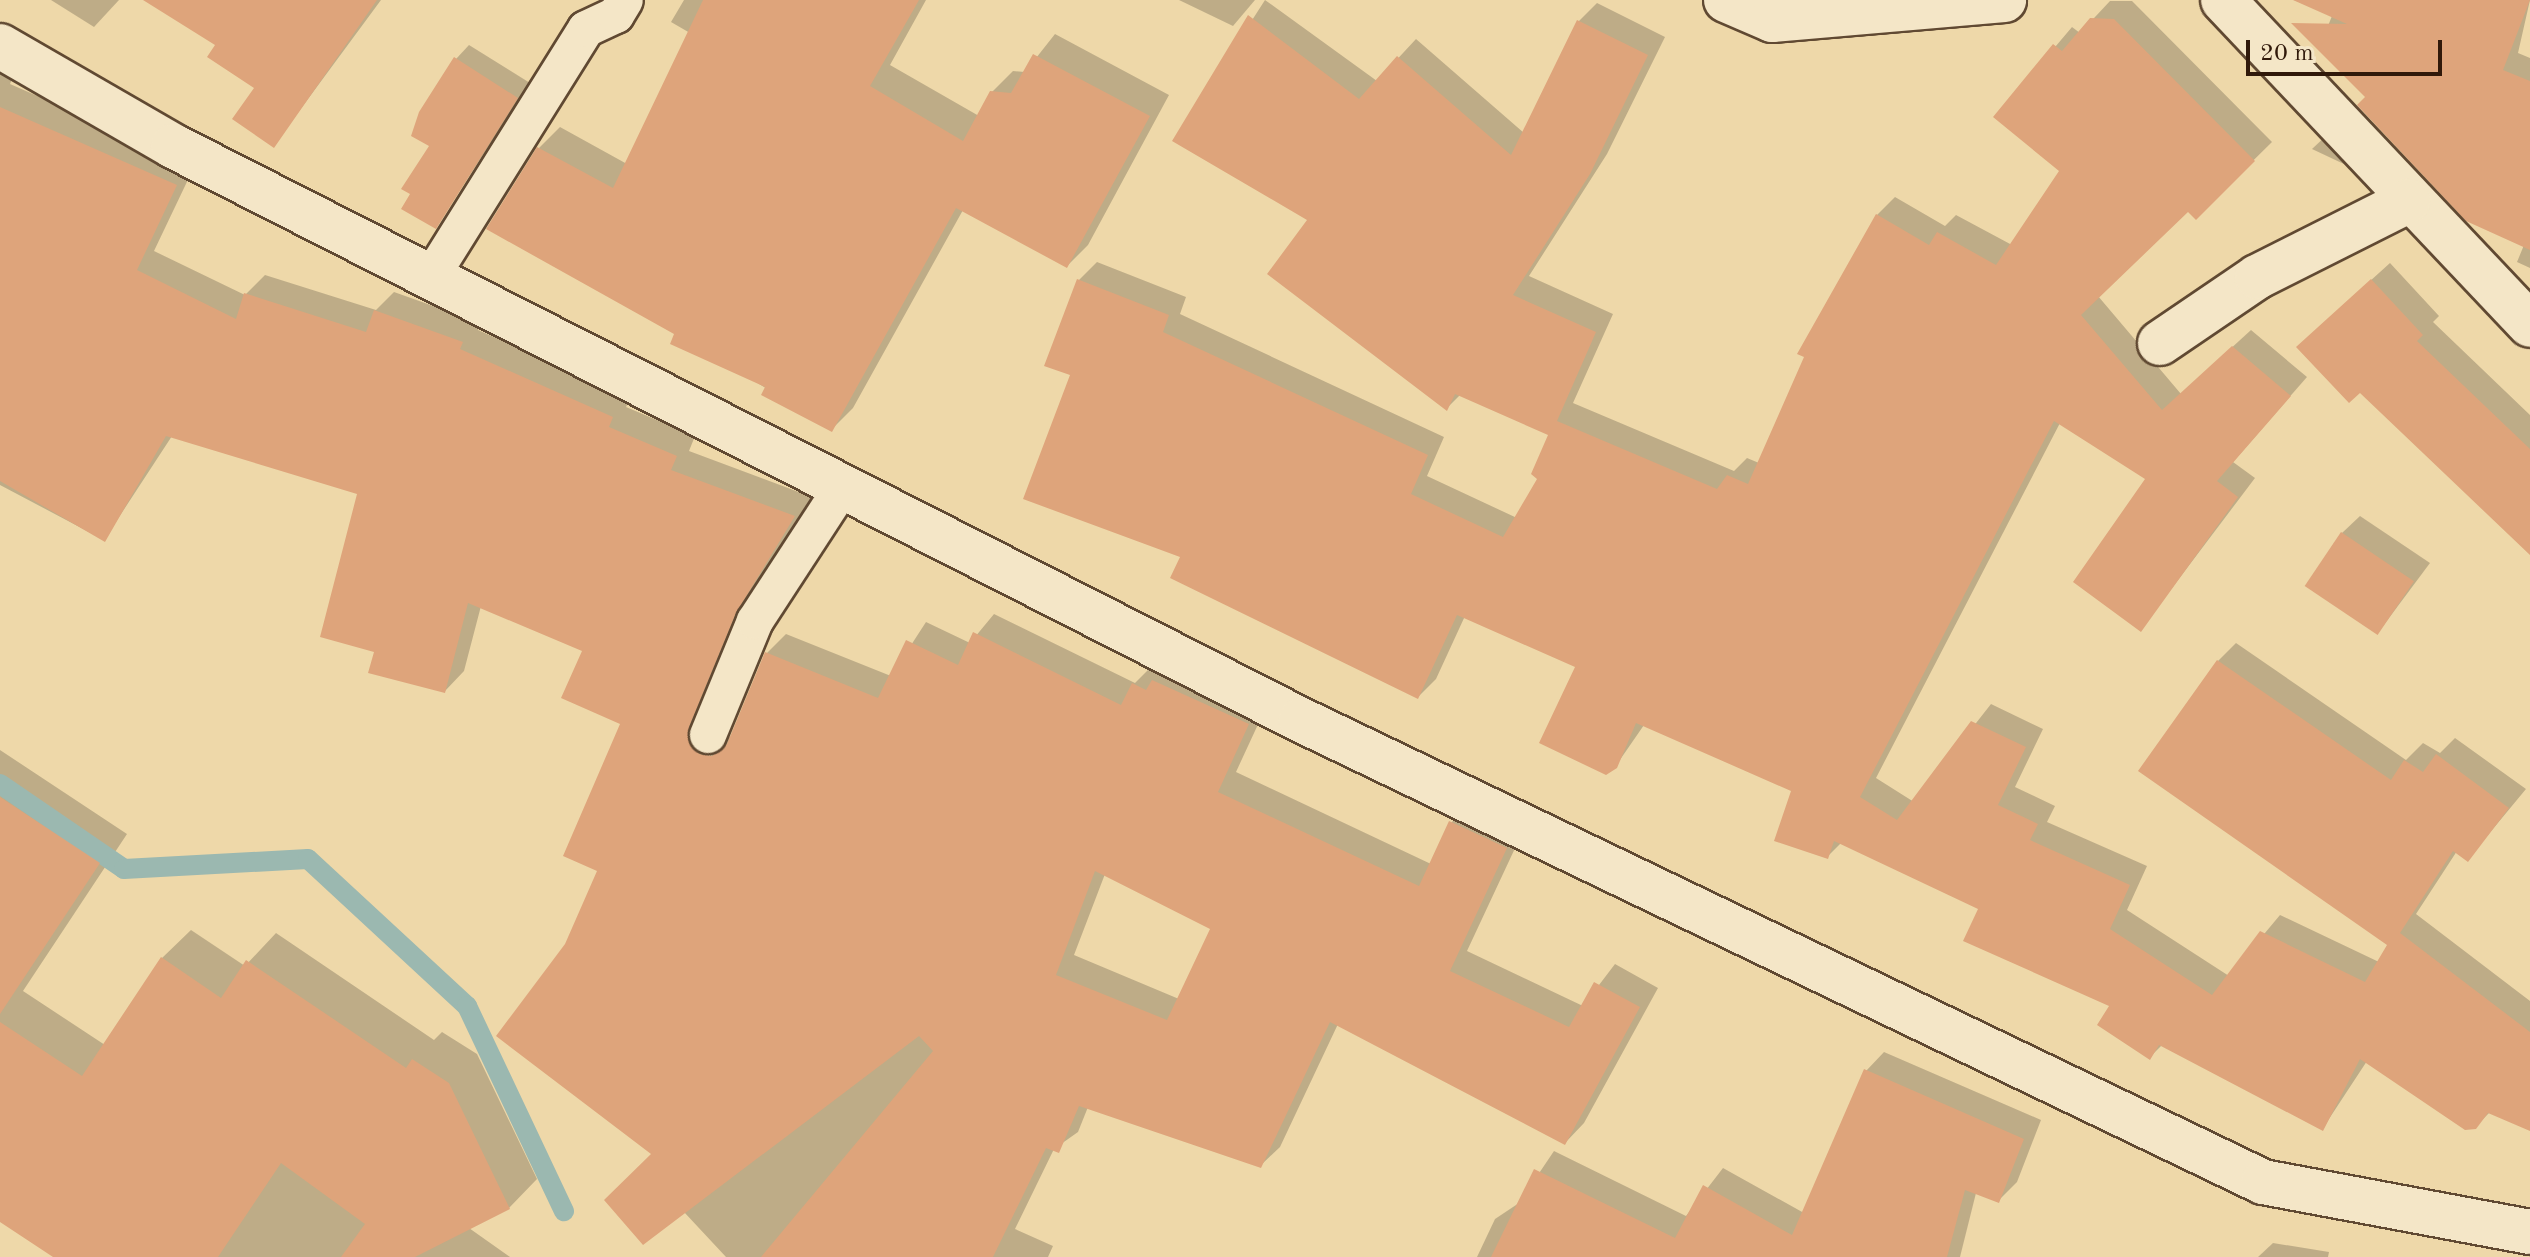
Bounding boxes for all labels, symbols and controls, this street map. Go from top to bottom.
scale bar [2250,24,2446,74]
text: 20 m [2260,42,2314,66]

